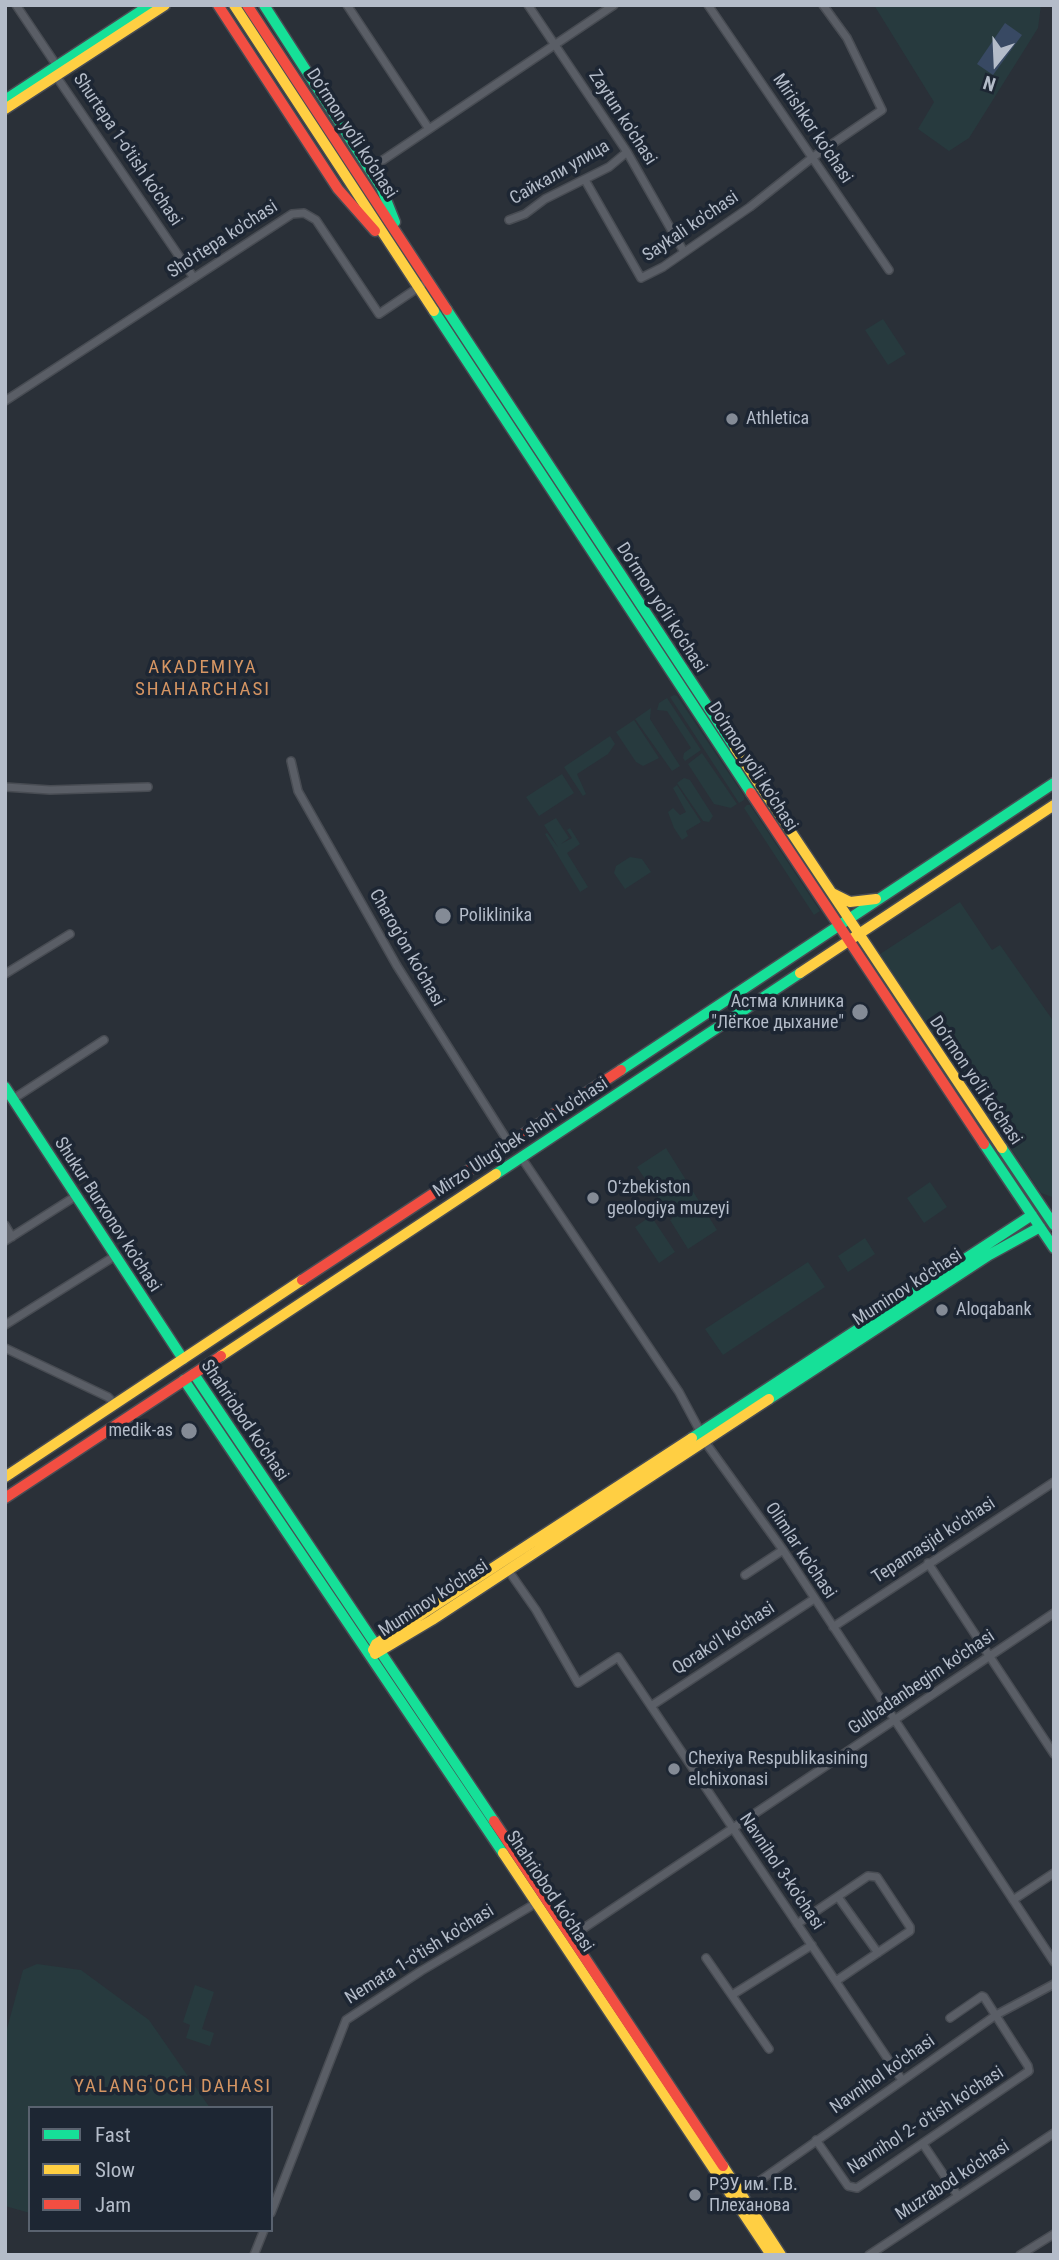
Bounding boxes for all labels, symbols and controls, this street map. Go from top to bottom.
north arrow [961,28,1031,98]
street label: Do‘rmon yo‘li ko‘chasi [301,65,401,203]
street label: Zaytun ko'chasi [583,66,661,170]
street label: Shurtepa 1-o'tish ko'chasi [68,70,186,230]
street label: Mirishkor ko'chasi [767,70,857,188]
text: N [980,71,998,96]
street label: Сайкали улица [506,136,614,210]
street label: Saykali ko'chasi [639,187,743,267]
street label: Sho'rtepa ko'chasi [164,196,282,284]
place label: Athletica [746,408,809,430]
marker: Athletica [724,411,740,427]
street label: Do‘rmon yo‘li ko‘chasi [611,539,711,677]
district label: AKADEMIYA SHAHARCHASI [136,657,270,701]
street label: Do'rmon yo'li ko'chasi [702,698,802,836]
street label: Charog'on ko'chasi [364,886,448,1010]
place label: Poliklinika [459,905,532,927]
marker: Poliklinika [433,906,453,926]
place label: Астма клиника "Лёгкое дыхание" [711,991,844,1034]
marker: Астма клиника "Лёгкое дыхание" [850,1002,870,1022]
street label: Do‘rmon yo‘li ko‘chasi [924,1013,1026,1149]
street label: Mirzo Ulug'bek shoh ko'chasi [430,1073,612,1203]
street label: Shukur Burxonov ko'chasi [49,1134,165,1296]
place label: Oʻzbekiston geologiya muzeyi [607,1177,730,1220]
marker: Oʻzbekiston geologiya muzeyi [585,1190,601,1206]
street label: Muminov ko'chasi [849,1245,967,1331]
place label: Aloqabank [956,1299,1032,1321]
marker: Aloqabank [934,1302,950,1318]
street label: Shahriobod ko'chasi [195,1356,293,1486]
place label: medik-as [109,1420,173,1442]
marker: medik-as [179,1421,199,1441]
street label: Tepamasjid ko'chasi [868,1493,1000,1589]
street label: Olimlar ko'chasi [760,1499,840,1603]
street label: Muminov ko'chasi [375,1556,493,1642]
street label: Qorako'l ko'chasi [669,1598,779,1680]
street label: Gulbadanbegim ko'chasi [845,1626,999,1740]
place label: Chexiya Respublikasining elchixonasi [688,1748,868,1790]
marker: Chexiya Respublikasining elchixonasi [666,1761,682,1777]
street label: Navnihol 3-ko'chasi [734,1810,828,1934]
street label: Shahriobod ko'chasi [500,1827,598,1957]
street label: Nemata 1-o'tish ko'chasi [342,1900,498,2010]
street label: Navnihol ko'chasi [827,2031,939,2119]
street label: Navnihol 2- o'tish ko'chasi [844,2062,1008,2180]
district label: YALANG'OCH DAHASI [76,2076,270,2098]
legend [28,2106,273,2232]
text: Fast [95,2123,131,2147]
street label: Muzrabod ko'chasi [892,2136,1014,2226]
text: Slow [95,2158,135,2182]
place label: РЭУ им. Г.В. Плеханова [709,2174,798,2216]
marker: РЭУ им. Г.В. Плеханова [687,2187,703,2203]
text: Jam [95,2193,131,2217]

